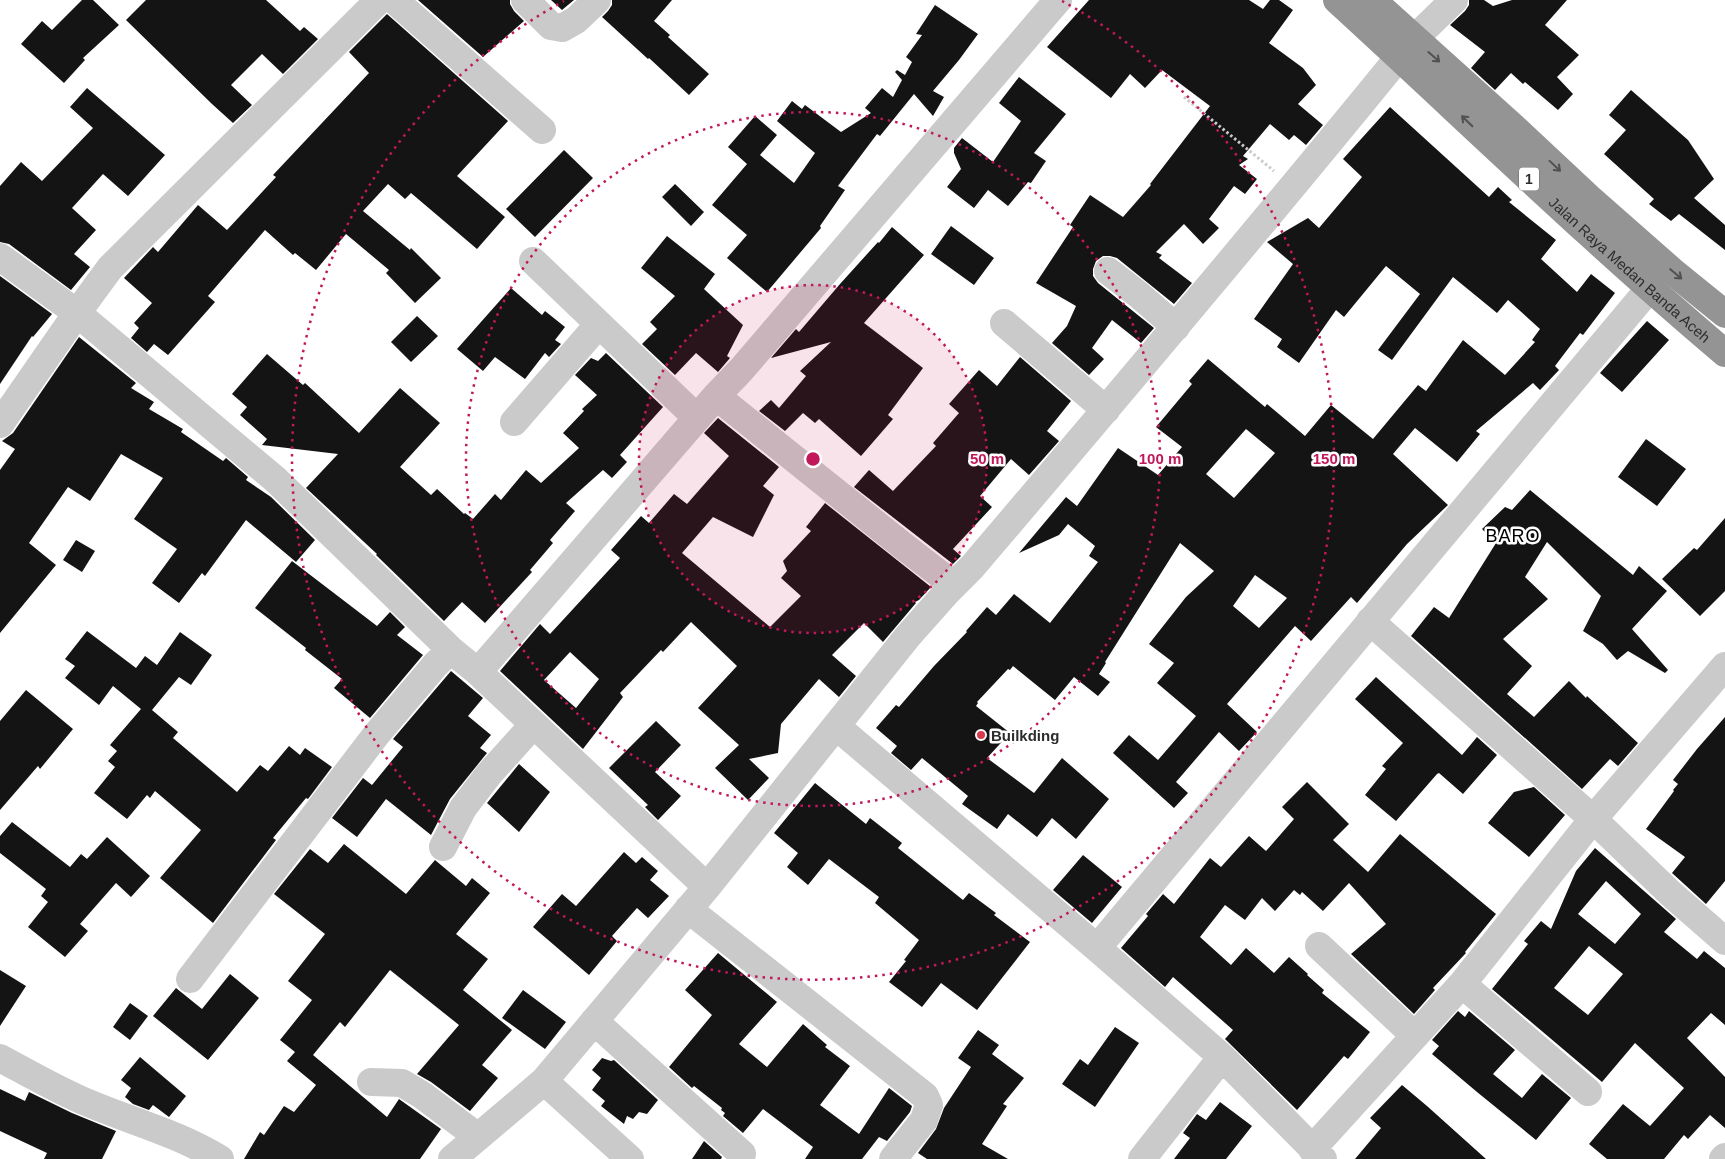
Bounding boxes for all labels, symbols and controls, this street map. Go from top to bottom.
one-way arrow [1428,51,1441,62]
one-way arrow [1462,116,1474,128]
one-way arrow [1548,160,1561,172]
road number: 1 [1519,168,1539,190]
street label: Jalan Raya Medan Banda Aceh [1546,193,1714,346]
one-way arrow [1669,268,1682,279]
centre of rings [804,450,822,468]
text: 50 m [970,450,1004,467]
text: 100 m [1139,450,1181,467]
text: 150 m [1313,450,1355,467]
district label: BARO [1485,526,1541,546]
place label: Builkding [991,727,1059,744]
marker: Builkding [975,729,987,741]

